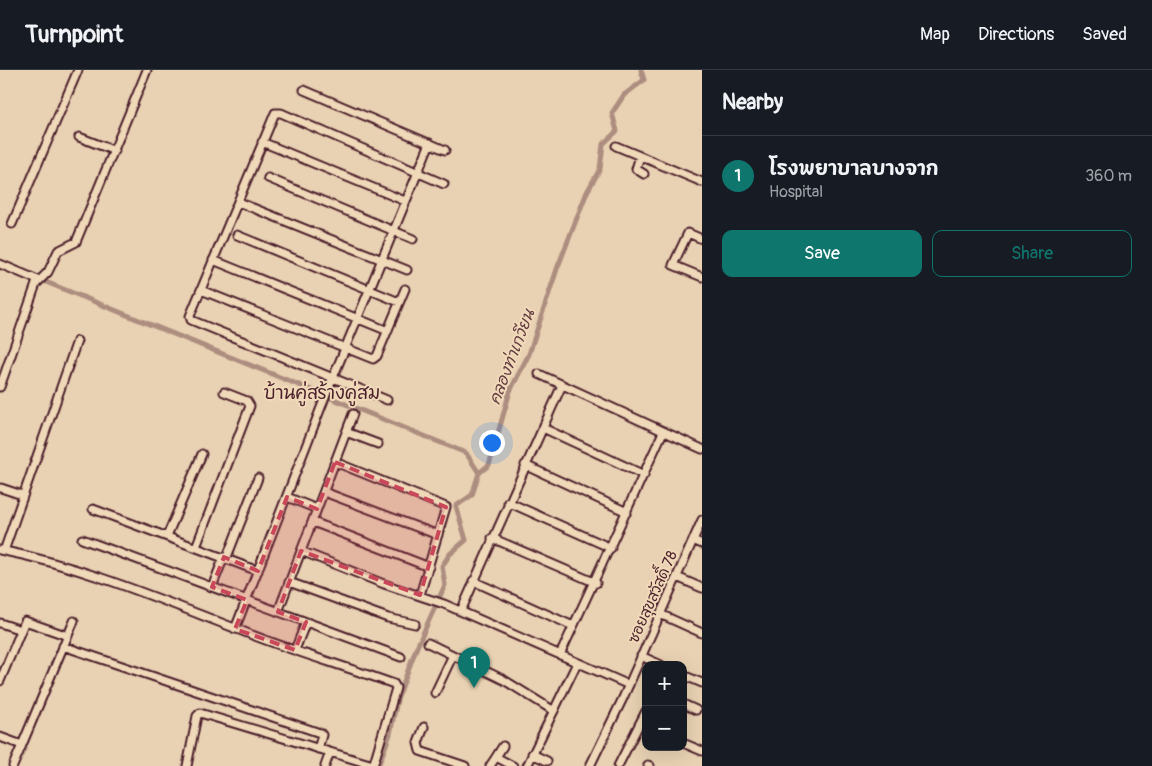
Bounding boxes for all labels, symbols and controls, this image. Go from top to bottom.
text: Turnpoint [25,20,123,49]
text: Map [920,23,950,46]
text: Directions [978,23,1054,46]
text: Saved [1082,23,1127,46]
text: Nearby [722,89,783,116]
text: โรงพยาบาลบางจาก [769,157,938,181]
text: 1 [735,166,741,186]
text: 360 m [1085,166,1132,186]
text: Hospital [769,182,823,202]
button: Save [722,230,922,277]
button: Share [932,230,1132,277]
water label: คลองท่าเกวียน [484,305,540,407]
district label: บ้านคู่สร้างคู่สม [264,381,380,407]
your location [479,430,505,456]
street label: ซอยสุขสวัสดิ์ 78 [619,545,683,647]
pin: 1 [458,647,490,688]
map controls [642,661,687,751]
button: + [642,661,687,706]
button: − [642,706,687,751]

